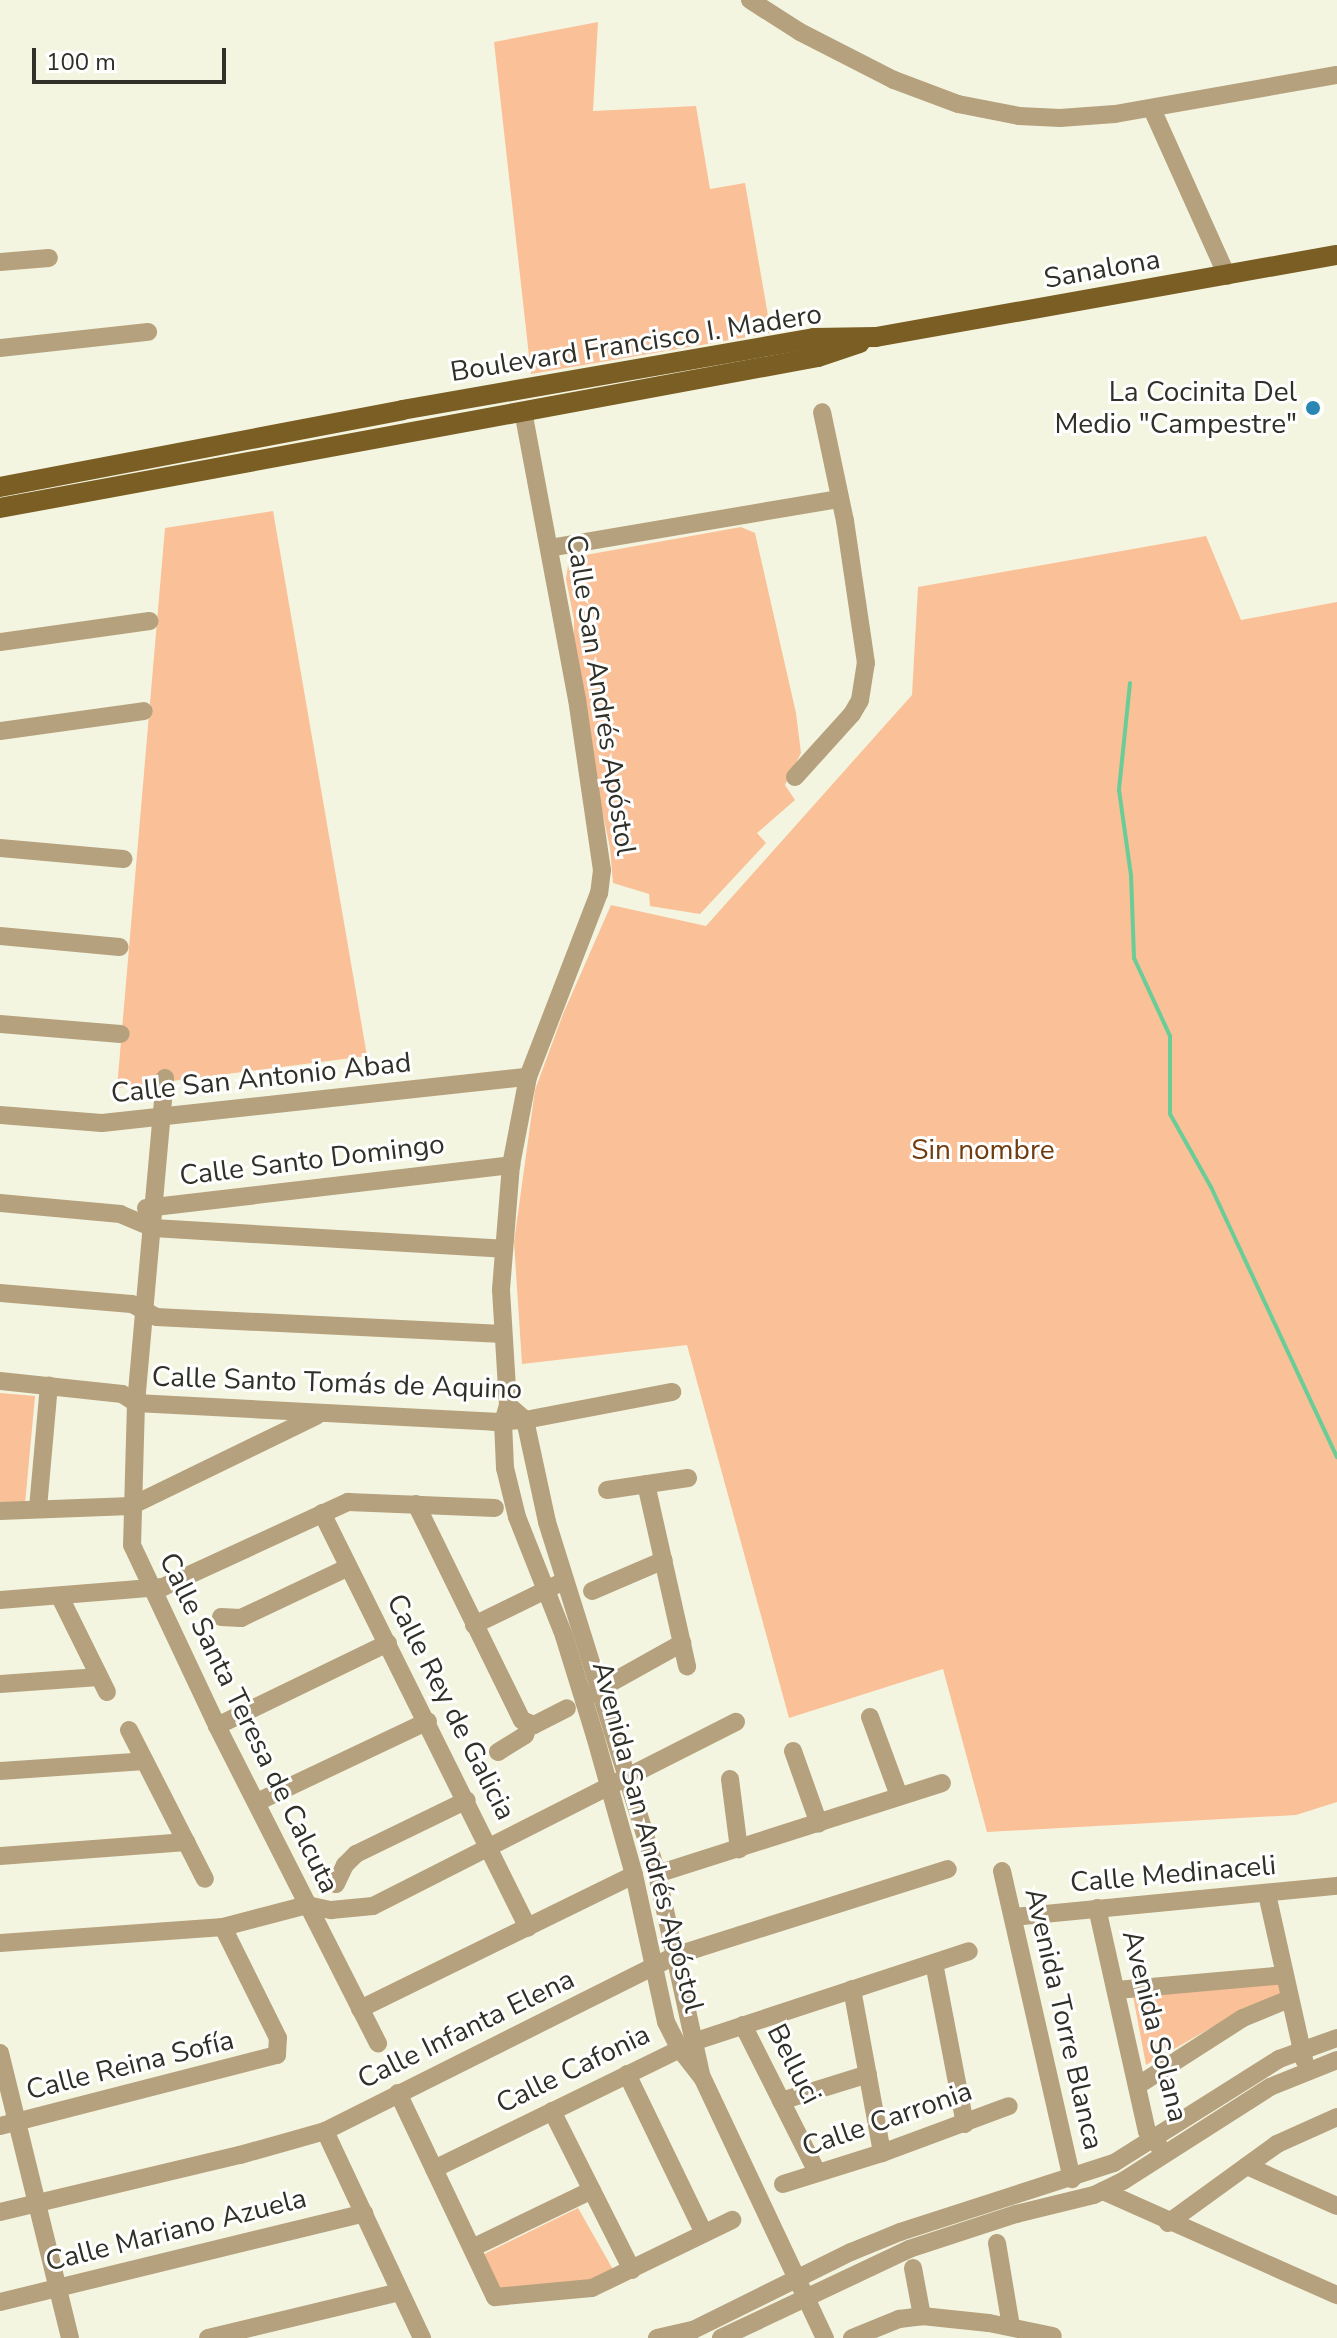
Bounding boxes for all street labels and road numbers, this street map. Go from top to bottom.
street label: Sanalona [1041,242,1163,296]
street label: Boulevard Francisco I. Madero [448,297,824,389]
street label: Calle San Andrés Apóstol [559,532,643,858]
street label: Calle San Antonio Abad [109,1046,413,1110]
street label: Calle Santo Domingo [178,1127,446,1193]
street label: Calle Santo Tomás de Aquino [151,1360,523,1406]
street label: Calle Santa Teresa de Calcuta [152,1547,346,1899]
street label: Calle Rey de Galicia [379,1588,523,1826]
street label: Avenida San Andrés Apóstol [585,1658,711,2016]
street label: Calle Medinaceli [1069,1848,1277,1900]
street label: Avenida Torre Blanca [1018,1885,1110,2153]
street label: Avenida Solana [1115,1927,1195,2125]
street label: Calle Infanta Elena [352,1962,580,2096]
street label: Calle Cafonia [491,2017,655,2121]
street label: Belluci [760,2018,828,2110]
street label: Calle Reina Sofía [23,2023,237,2107]
street label: Calle Carronia [798,2074,976,2164]
street label: Calle Mariano Azuela [42,2181,310,2279]

